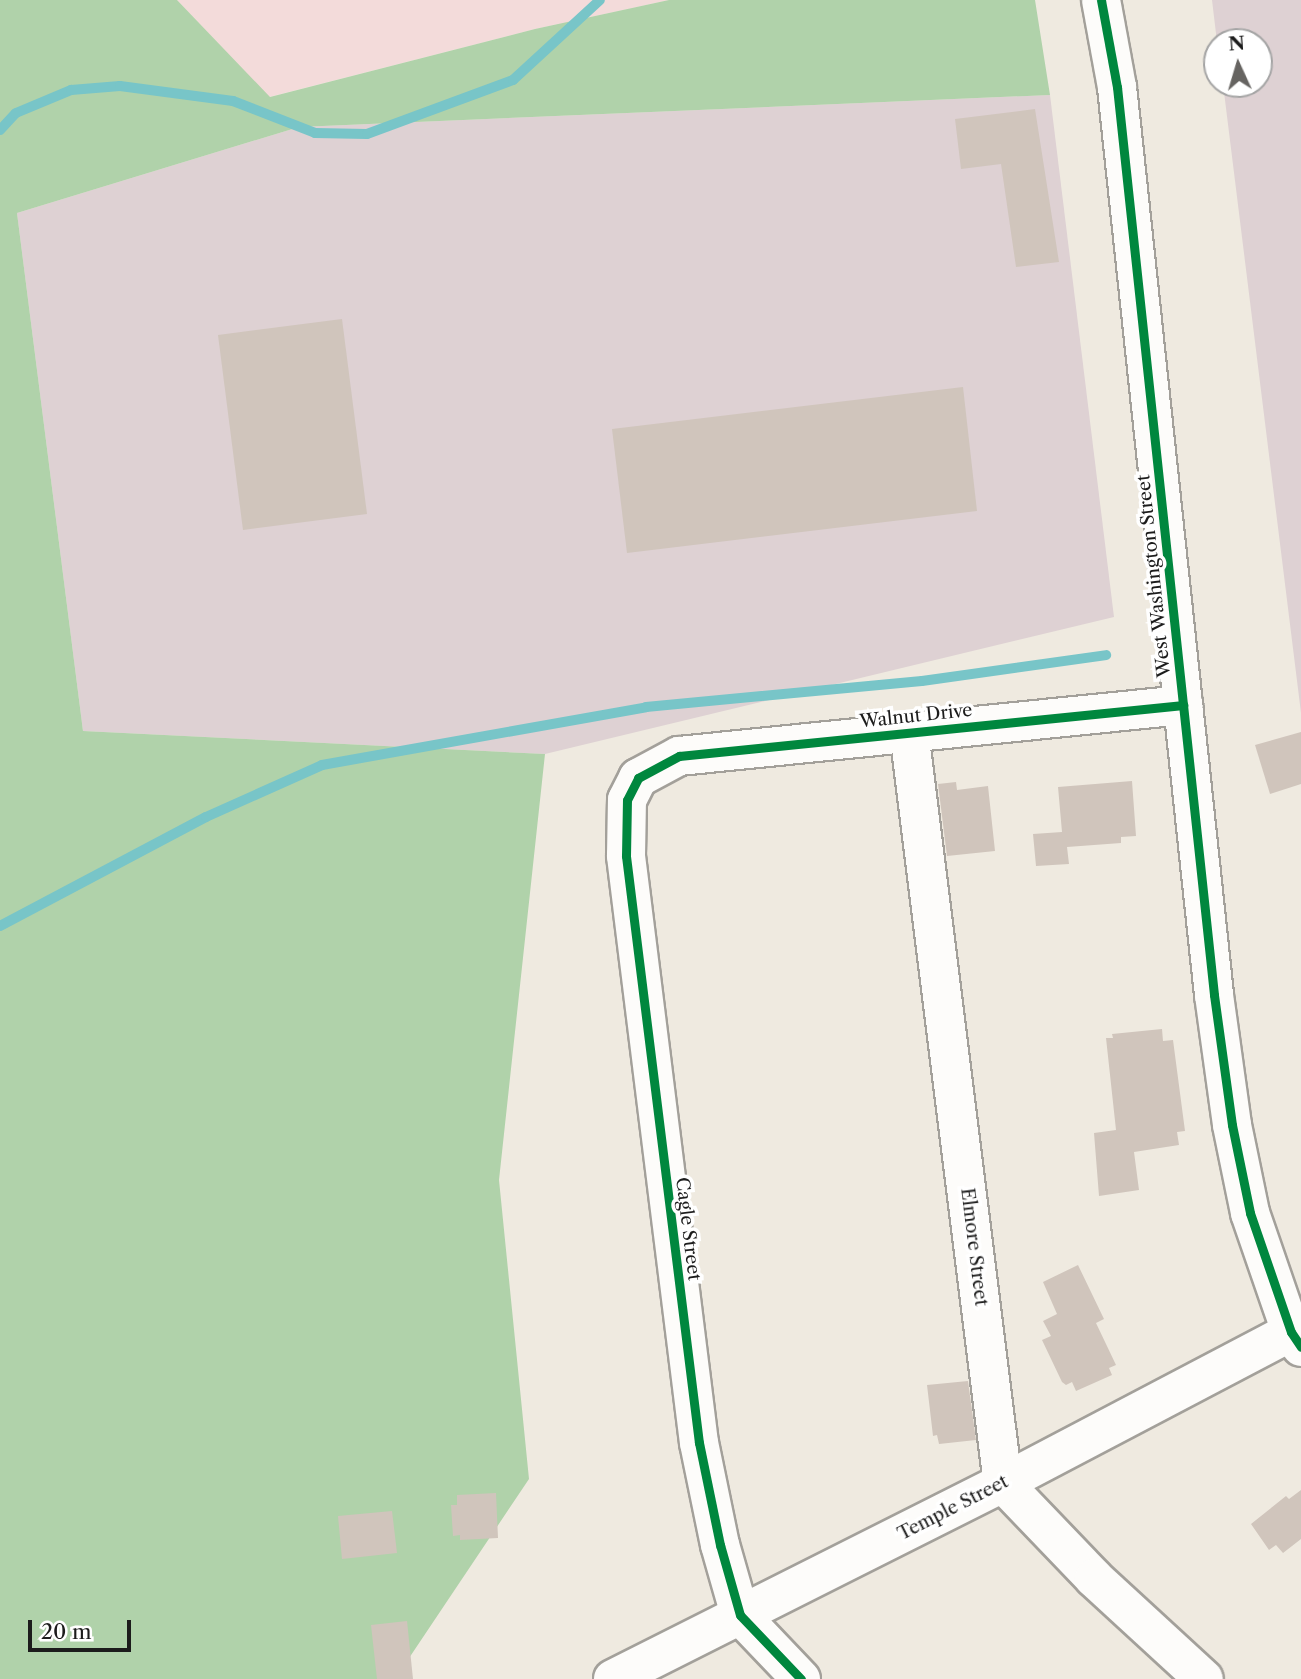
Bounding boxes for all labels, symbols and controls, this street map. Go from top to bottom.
north arrow [1203,28,1273,98]
text: N [1228,32,1246,56]
street label: West Washington Street [1133,473,1175,679]
street label: Walnut Drive [859,699,973,733]
street label: Cagle Street [671,1176,705,1282]
street label: Elmore Street [956,1187,992,1307]
street label: Temple Street [894,1471,1012,1545]
scale bar [32,1606,135,1650]
text: 20 m [41,1619,92,1644]

